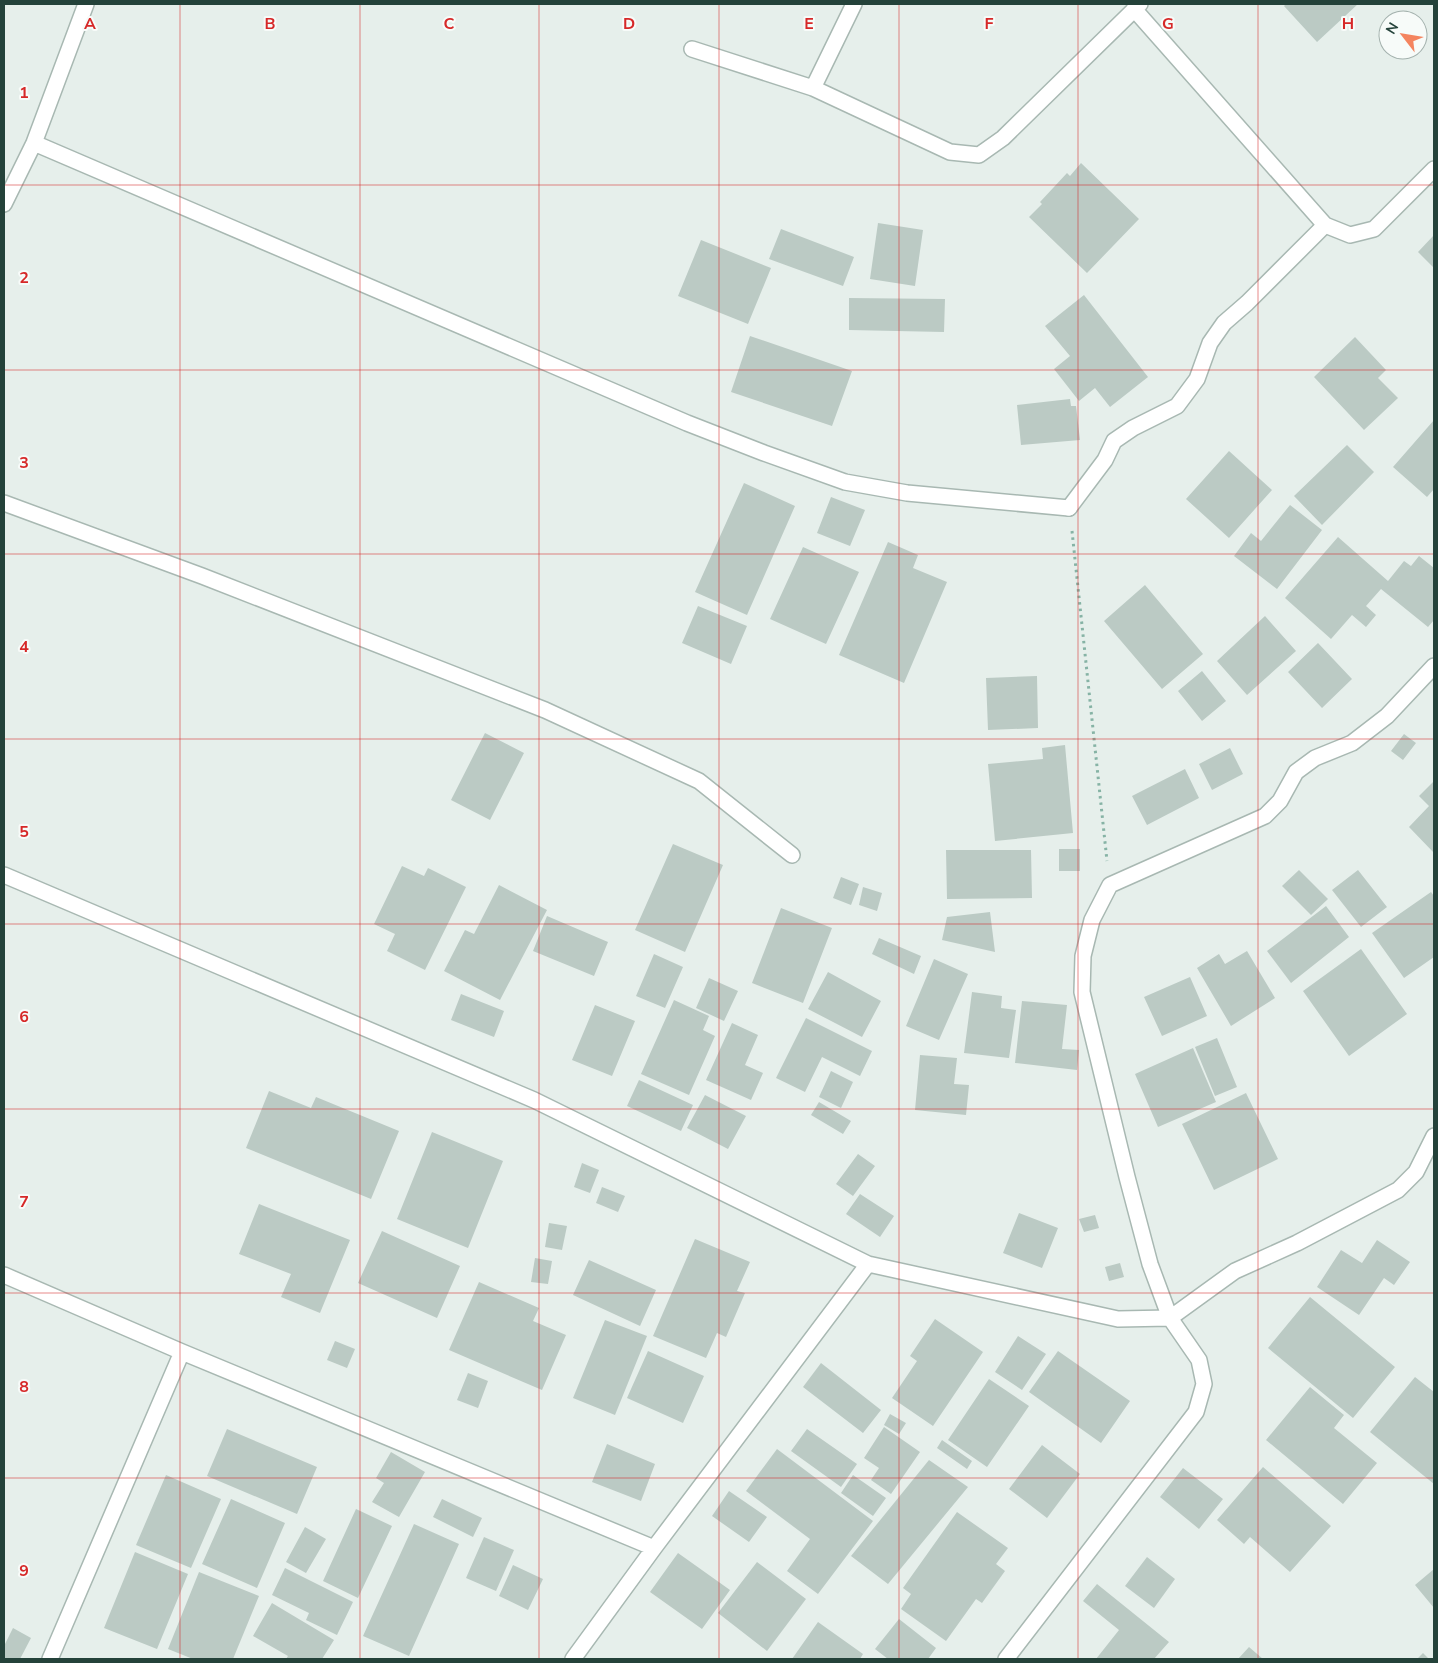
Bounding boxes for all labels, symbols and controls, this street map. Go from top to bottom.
north arrow [1378,10,1428,60]
text: A [84,13,96,35]
text: B [264,13,276,35]
text: C [444,13,455,35]
text: D [623,13,635,35]
text: E [804,13,814,35]
text: F [985,13,994,35]
text: G [1162,13,1174,35]
text: H [1342,13,1354,35]
text: N [1381,19,1403,38]
text: 1 [19,82,29,104]
text: 2 [19,267,29,289]
text: 3 [19,452,29,474]
text: 4 [19,636,29,658]
text: 5 [19,821,29,843]
text: 6 [19,1006,29,1028]
text: 7 [19,1191,29,1213]
text: 8 [19,1376,29,1398]
text: 9 [19,1560,29,1582]

